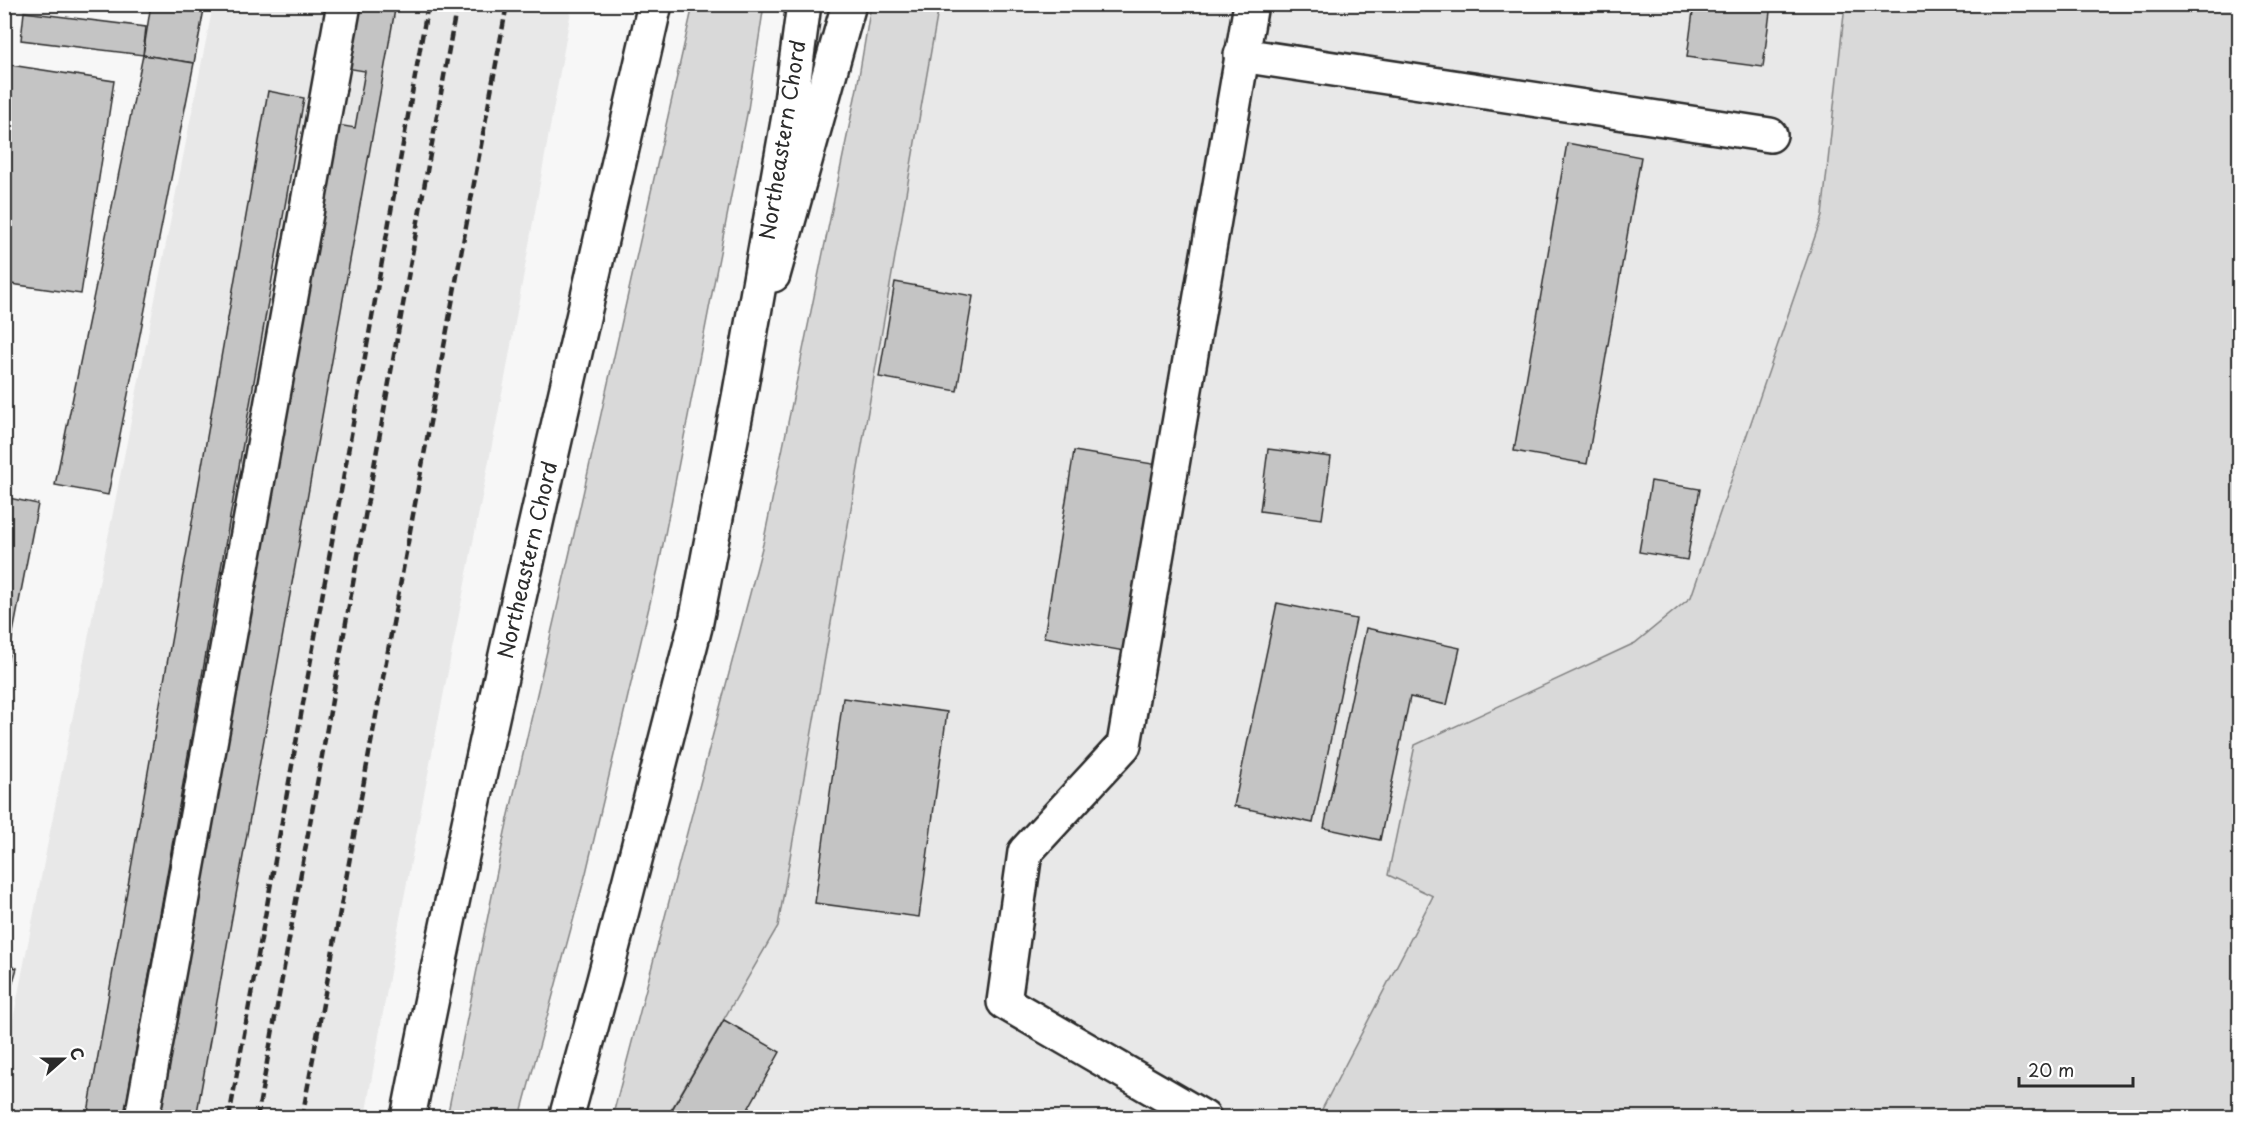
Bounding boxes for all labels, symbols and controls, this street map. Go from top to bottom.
street label: Northeastern Chord [749,38,813,242]
street label: Northeastern Chord [488,458,564,661]
north arrow [33,1029,93,1089]
text: С [65,1043,91,1063]
scale bar [2019,1050,2133,1088]
text: 20 m [2028,1056,2074,1083]

